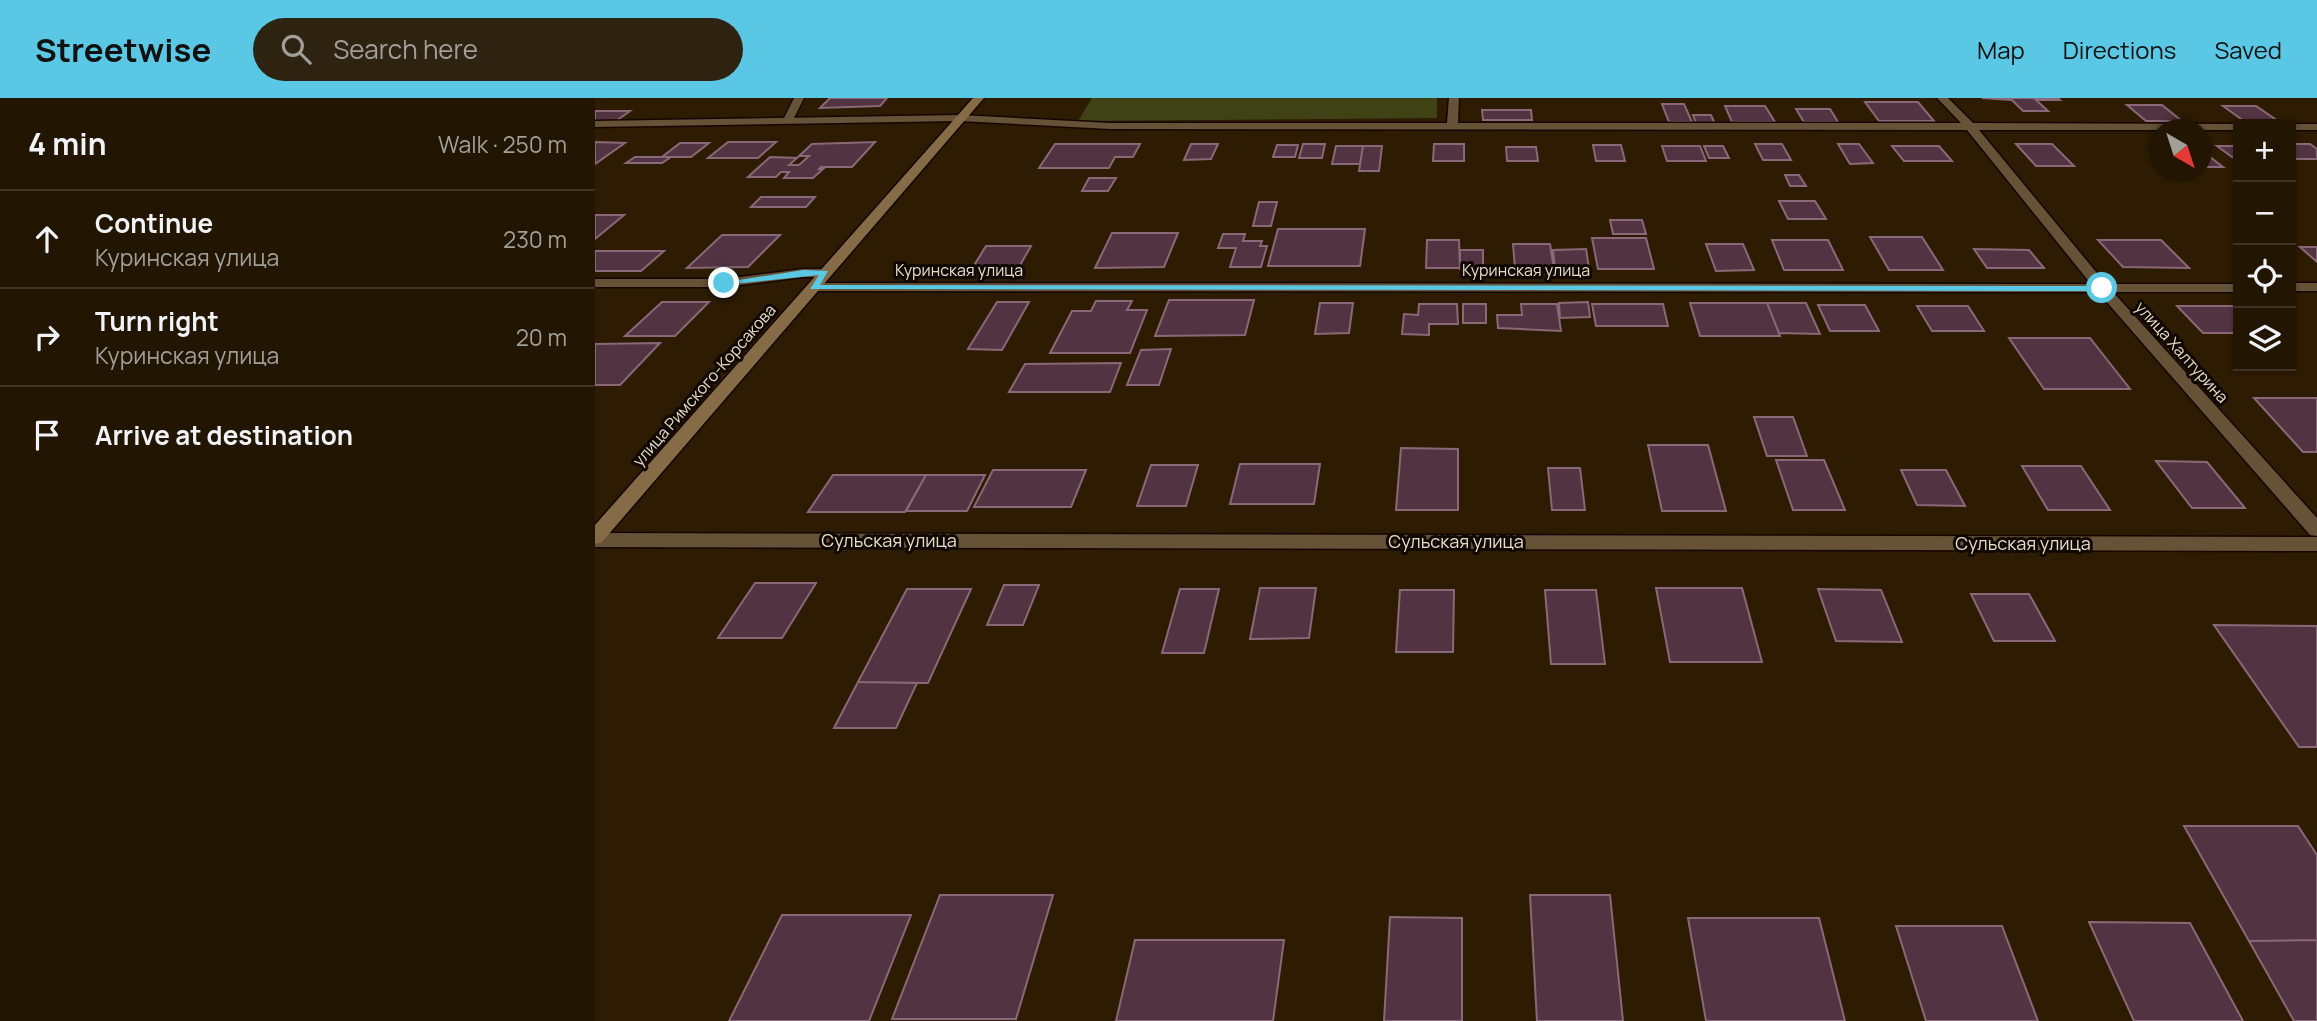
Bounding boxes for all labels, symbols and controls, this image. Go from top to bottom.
search box [253,18,743,81]
text: Streetwise [35,27,211,72]
icon: search [277,30,315,68]
text: Search here [333,31,478,67]
text: Map [1977,33,2025,66]
text: Directions [2063,33,2176,66]
text: Saved [2214,33,2282,66]
north arrow [2149,119,2212,182]
map controls [2233,119,2296,371]
button: + [2233,119,2296,182]
text: 4 min [28,123,106,164]
text: Walk · 250 m [438,128,567,160]
button: − [2233,182,2296,245]
text: Continue [95,205,213,241]
icon: ahead [28,220,66,258]
text: 230 m [503,223,567,255]
text: Куринская улица [95,241,279,273]
button: locate [2233,245,2296,308]
street label: Куринская улица [895,259,1023,281]
street label: Куринская улица [1462,259,1590,281]
route end [708,267,739,298]
route start [2086,272,2117,303]
street label: улица Халтурина [2130,296,2234,408]
street label: улица Римского-Корсакова [627,299,781,471]
text: Turn right [95,303,219,339]
button: layers [2233,308,2296,371]
icon: right [28,318,66,356]
text: 20 m [516,321,567,353]
text: Куринская улица [95,339,279,371]
icon: arrive [28,416,66,454]
text: Arrive at destination [95,417,353,453]
street label: Сульская улица [821,528,957,552]
street label: Сульская улица [1388,529,1524,553]
street label: Сульская улица [1955,531,2091,555]

